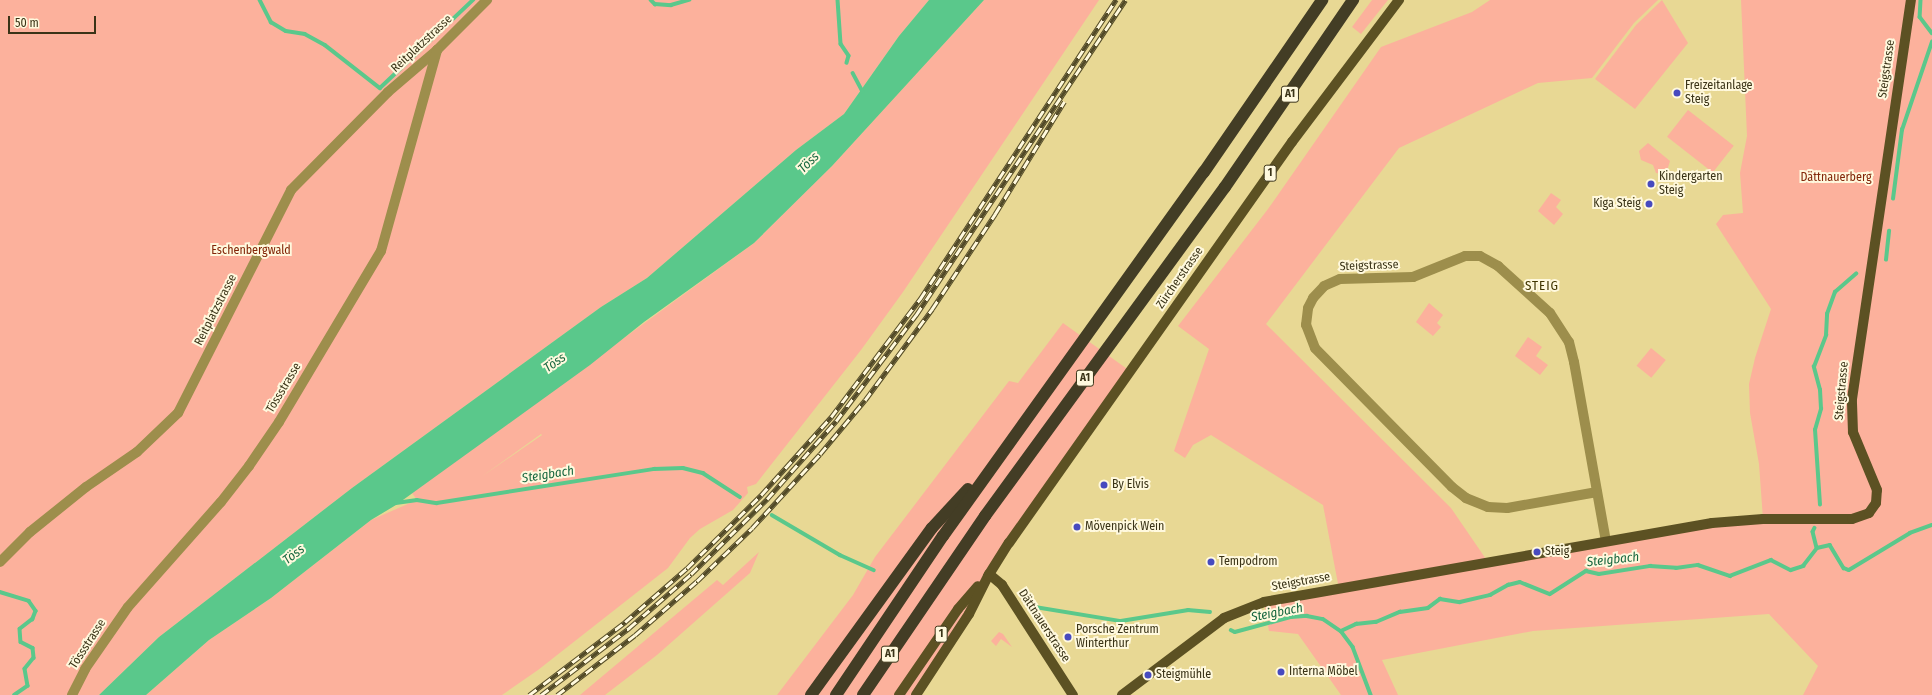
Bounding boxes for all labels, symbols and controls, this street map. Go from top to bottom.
scale bar [10,8,98,34]
street label: Reitplatzstrasse [389,12,455,76]
text: 50 m [15,16,39,30]
street label: Steigstrasse [1876,39,1898,99]
place label: Freizeitanlage Steig [1685,79,1753,107]
road number: A1 [1280,85,1300,103]
marker: Freizeitanlage Steig [1672,88,1682,98]
water label: Töss [795,149,823,177]
road number: 1 [1263,164,1277,182]
place label: Kindergarten Steig [1659,170,1723,198]
park label: Dättnauerberg [1800,171,1872,185]
marker: Kindergarten Steig [1646,179,1656,189]
place label: Kiga Steig [1593,197,1641,211]
marker: Kiga Steig [1644,199,1654,209]
park label: Eschenbergwald [211,244,291,258]
street label: Zürcherstrasse [1154,245,1206,311]
street label: Steigstrasse [1339,258,1399,274]
street label: Reitplatzstrasse [192,272,240,348]
district label: STEIG [1525,278,1559,294]
water label: Töss [541,350,569,376]
street label: Tössstrasse [263,360,305,416]
street label: Steigstrasse [1832,361,1852,421]
road number: A1 [1075,369,1095,387]
water label: Steigbach [521,463,575,487]
place label: By Elvis [1112,478,1149,492]
marker: By Elvis [1099,480,1109,490]
place label: Mövenpick Wein [1085,520,1164,534]
marker: Mövenpick Wein [1072,522,1082,532]
water label: Töss [280,542,308,568]
place label: Steig [1545,545,1569,559]
marker: Steig [1532,547,1542,557]
water label: Steigbach [1586,549,1640,571]
place label: Tempodrom [1219,555,1278,569]
marker: Tempodrom [1206,557,1216,567]
street label: Steigstrasse [1271,570,1331,594]
street label: Dättnauerstrasse [1015,587,1073,665]
water label: Steigbach [1250,600,1304,626]
street label: Tössstrasse [67,617,109,671]
place label: Porsche Zentrum Winterthur [1076,623,1159,651]
road number: 1 [934,625,948,643]
marker: Porsche Zentrum Winterthur [1063,632,1073,642]
road number: A1 [880,645,900,663]
place label: Interna Möbel [1289,665,1358,679]
marker: Interna Möbel [1276,667,1286,677]
place label: Steigmühle [1156,668,1211,682]
marker: Steigmühle [1143,670,1153,680]

